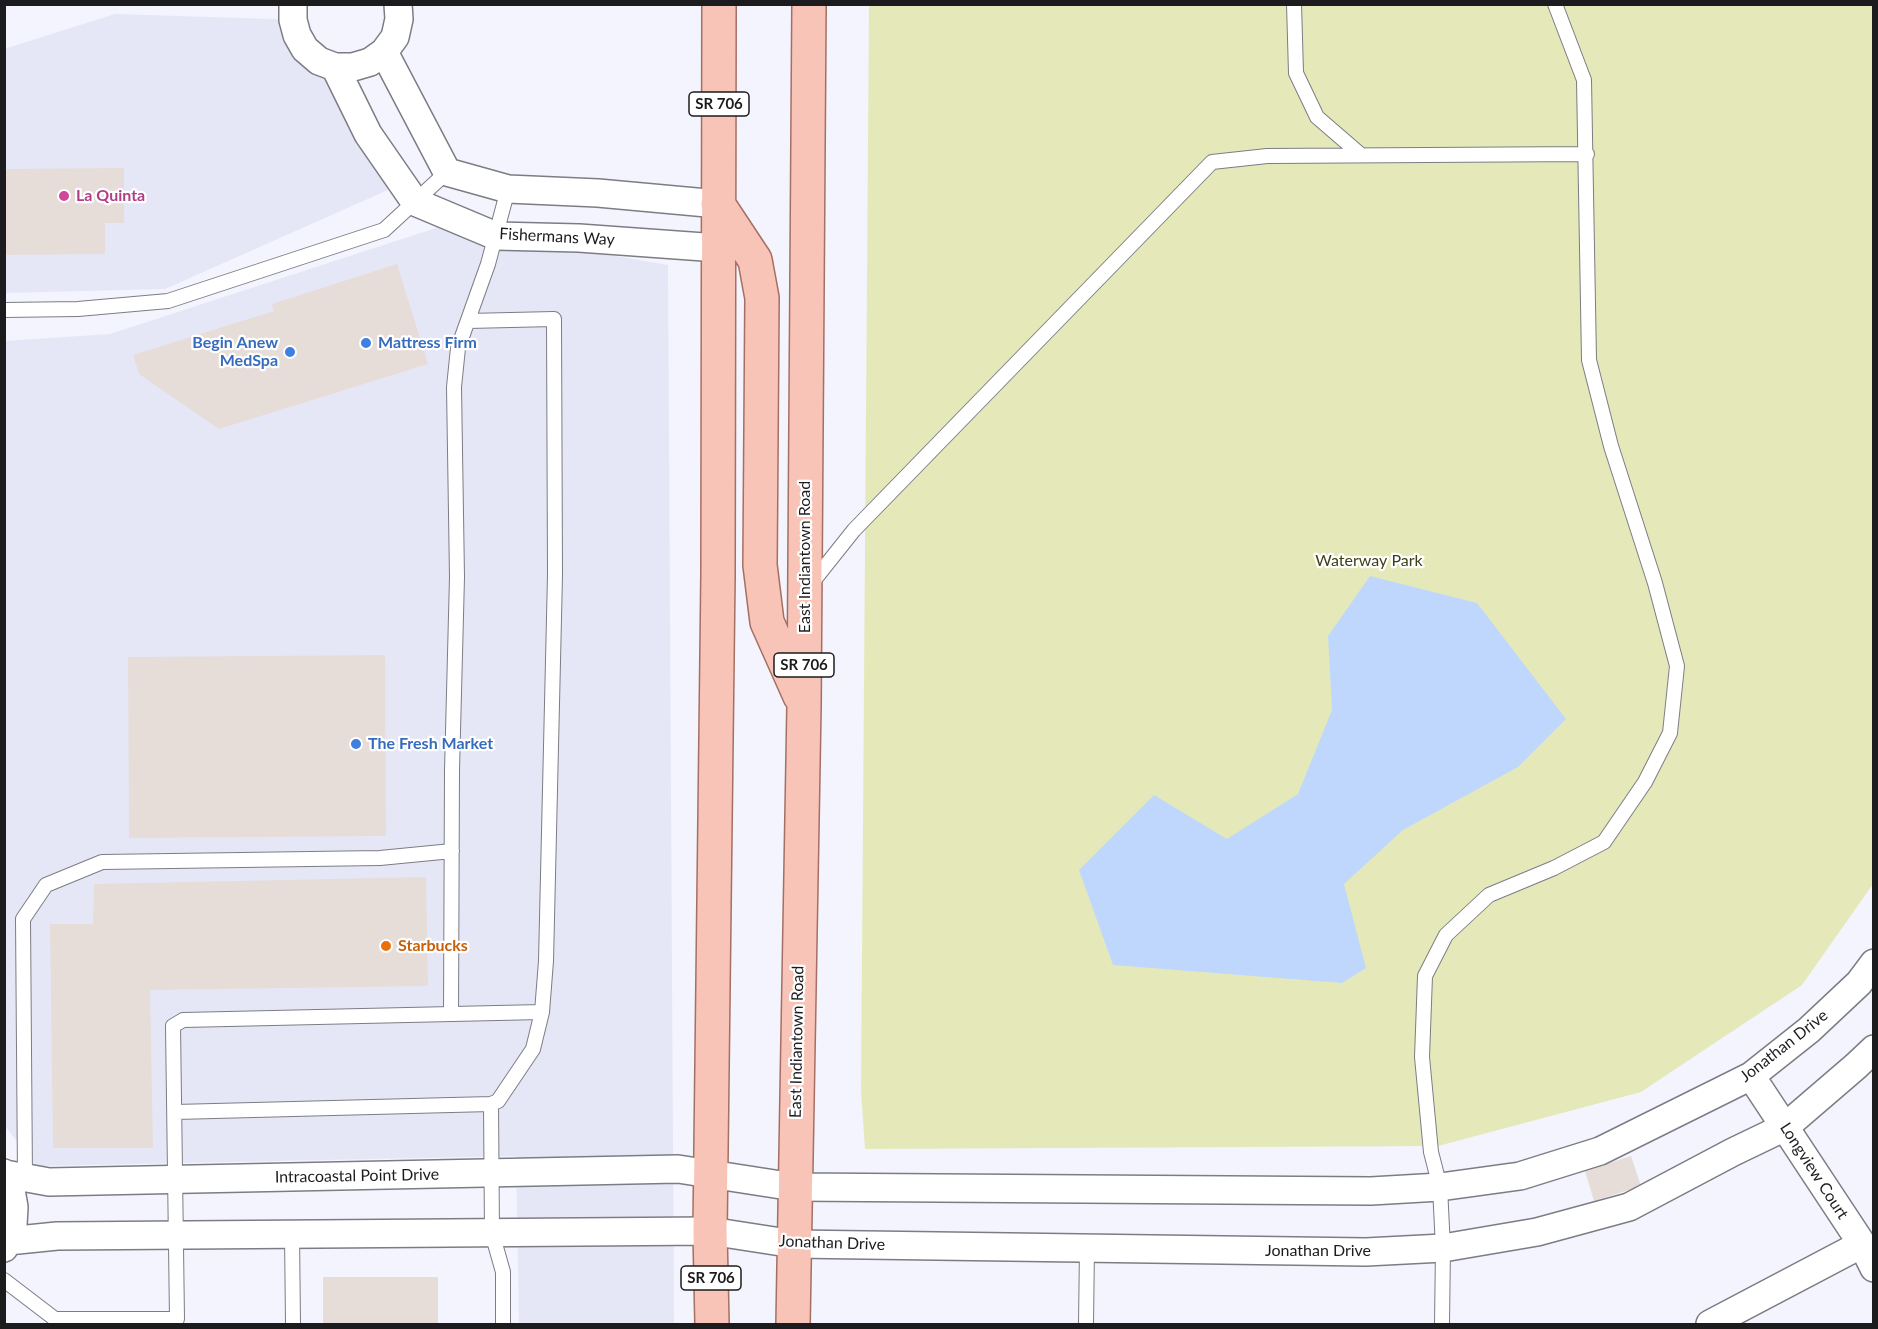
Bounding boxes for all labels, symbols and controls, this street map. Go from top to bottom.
road number: SR 706 [689,92,749,116]
place label: La Quinta [76,186,145,206]
marker: La Quinta [57,189,71,203]
street label: Fishermans Way [499,224,615,250]
place label: Begin Anew MedSpa [192,333,278,371]
place label: Mattress Firm [378,333,477,353]
marker: Mattress Firm [359,336,373,350]
marker: Begin Anew MedSpa [283,345,297,359]
street label: East Indiantown Road [795,481,815,633]
park label: Waterway Park [1315,551,1423,571]
road number: SR 706 [774,653,834,677]
place label: The Fresh Market [368,734,493,754]
marker: The Fresh Market [349,737,363,751]
place label: Starbucks [398,936,468,956]
marker: Starbucks [379,939,393,953]
street label: East Indiantown Road [786,966,808,1118]
street label: Jonathan Drive [1736,1006,1832,1086]
street label: Longview Court [1776,1119,1852,1223]
street label: Intracoastal Point Drive [275,1165,439,1187]
street label: Jonathan Drive [779,1232,885,1254]
street label: Jonathan Drive [1265,1241,1371,1261]
road number: SR 706 [681,1266,741,1290]

